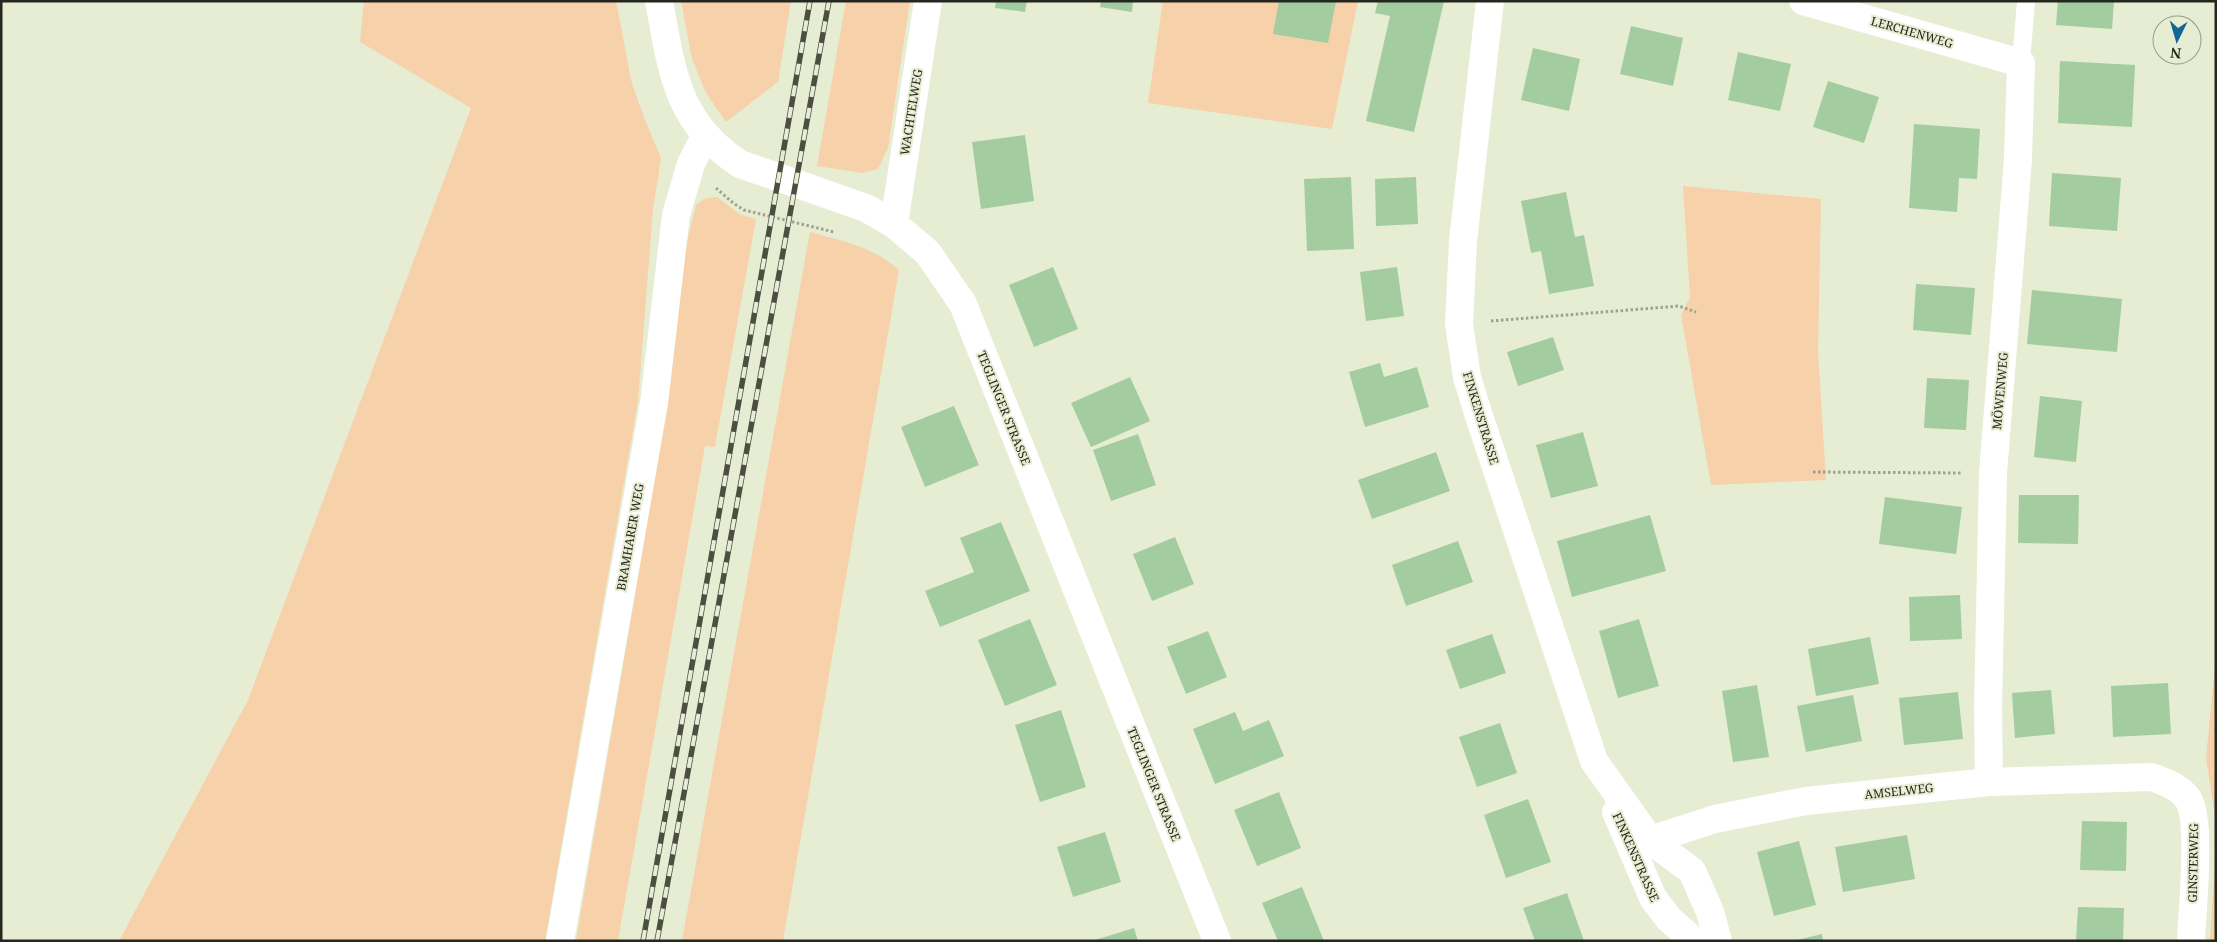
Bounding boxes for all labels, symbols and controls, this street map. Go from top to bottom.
street label: LERCHENWEG [1869,12,1955,52]
north arrow [2152,15,2202,65]
text: N [2169,44,2182,63]
street label: WACHTELWEG [896,67,926,156]
street label: TEGLINGER STRASSE [973,348,1035,468]
street label: MÖWENWEG [1988,351,2012,430]
street label: FINKENSTRASSE [1459,370,1503,466]
street label: BRAMHARER WEG [612,482,648,592]
street label: TEGLINGER STRASSE [1123,724,1185,844]
street label: AMSELWEG [1864,779,1935,803]
street label: FINKENSTRASSE [1609,810,1663,904]
street label: GINSTERWEG [2184,823,2202,903]

